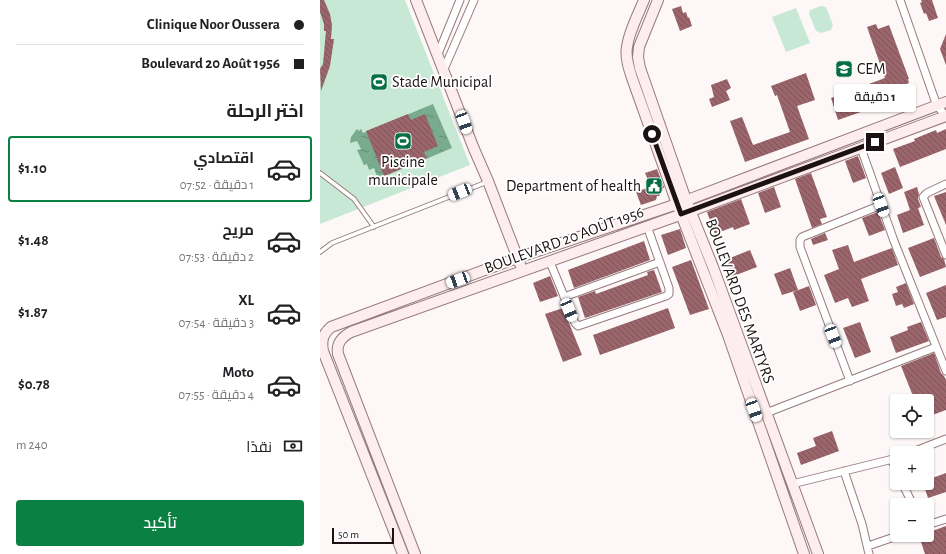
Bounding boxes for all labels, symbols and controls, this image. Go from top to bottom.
text: Clinique Noor Oussera [147,17,280,32]
text: Boulevard 20 Août 1956 [141,56,280,71]
school or university icon: CEM [834,59,854,79]
place label: CEM [857,61,886,77]
sports icon: Stade Municipal [369,72,389,92]
place label: Stade Municipal [392,74,492,90]
callout: 1 دقيقة [834,84,916,112]
text: 1 دقيقة [854,91,896,104]
text: اختر الرحلة [226,103,304,121]
car [454,109,474,135]
route start [643,125,661,143]
sports icon: Piscine municipale [393,131,413,151]
route end [866,133,884,151]
text: اقتصادي [194,151,254,166]
icon: car [266,151,302,187]
place label: Piscine municipale [368,154,438,188]
text: $1.10 [18,161,47,176]
public building icon: Department of health [644,176,664,196]
place label: Department of health [506,178,641,194]
text: 1 دقيقة · 07:52 [180,179,254,192]
car [447,182,473,202]
car [871,192,891,218]
street label: BOULEVARD 20 AOÛT 1956 [482,202,646,276]
street label: BOULEVARD DES MARTYRS [703,216,777,386]
text: مريح [222,223,254,238]
icon: car [266,223,302,259]
text: $1.48 [18,233,49,248]
text: 2 دقيقة · 07:53 [179,251,254,264]
car [445,270,471,290]
text: XL [238,293,254,308]
icon: car [266,295,302,331]
car [559,297,579,323]
text: $1.87 [18,305,47,320]
text: 3 دقيقة · 07:54 [178,317,254,330]
car [823,323,843,349]
text: Moto [222,365,254,380]
icon: car [266,367,302,403]
text: $0.78 [18,377,50,392]
text: 4 دقيقة · 07:55 [178,389,254,402]
map controls [890,394,934,542]
button: locate [890,394,934,438]
car [744,397,764,423]
icon: cash [282,435,304,457]
text: 240 m [16,439,48,452]
text: نقدًا [246,440,272,455]
button: + [890,446,934,490]
button: − [890,498,934,542]
button: تأكيد [16,500,304,546]
scale bar [332,526,394,545]
text: 50 m [338,529,359,540]

